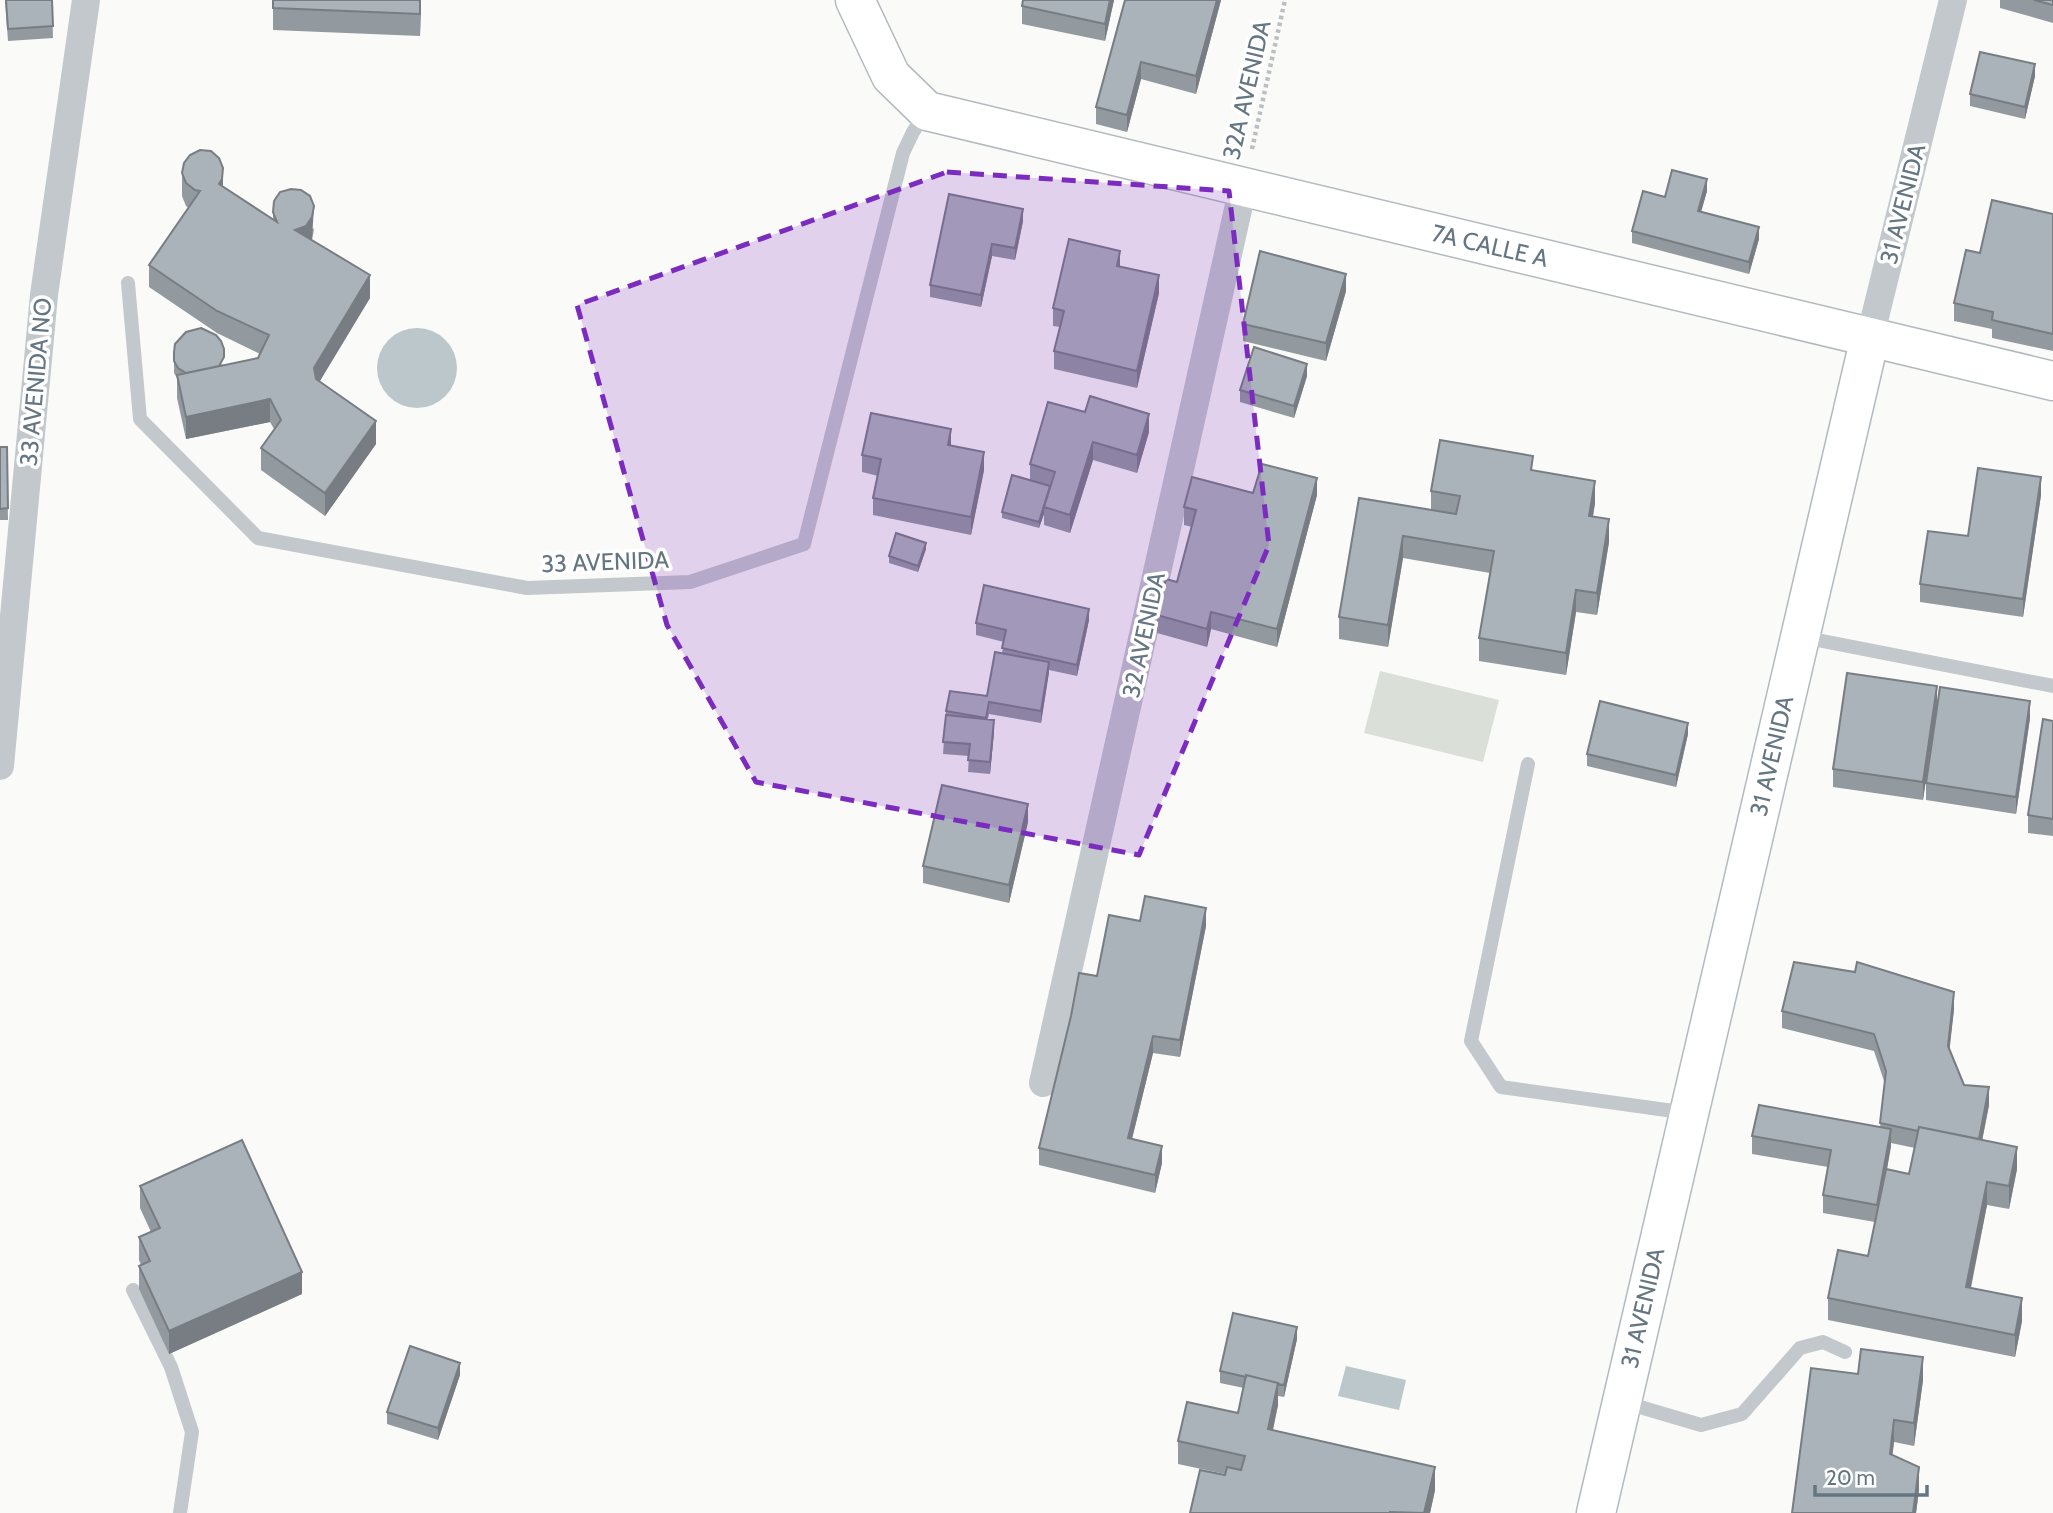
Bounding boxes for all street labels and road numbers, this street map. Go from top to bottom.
street label: 32A AVENIDA [1216,17,1277,162]
street label: 31 AVENIDA [1874,141,1931,267]
street label: 7A CALLE A [1429,218,1551,273]
street label: 33 AVENIDA NO [14,297,57,467]
street label: 33 AVENIDA [541,545,670,578]
street label: 32 AVENIDA [1116,569,1171,700]
street label: 31 AVENIDA [1744,693,1799,819]
street label: 31 AVENIDA [1615,1245,1670,1371]

